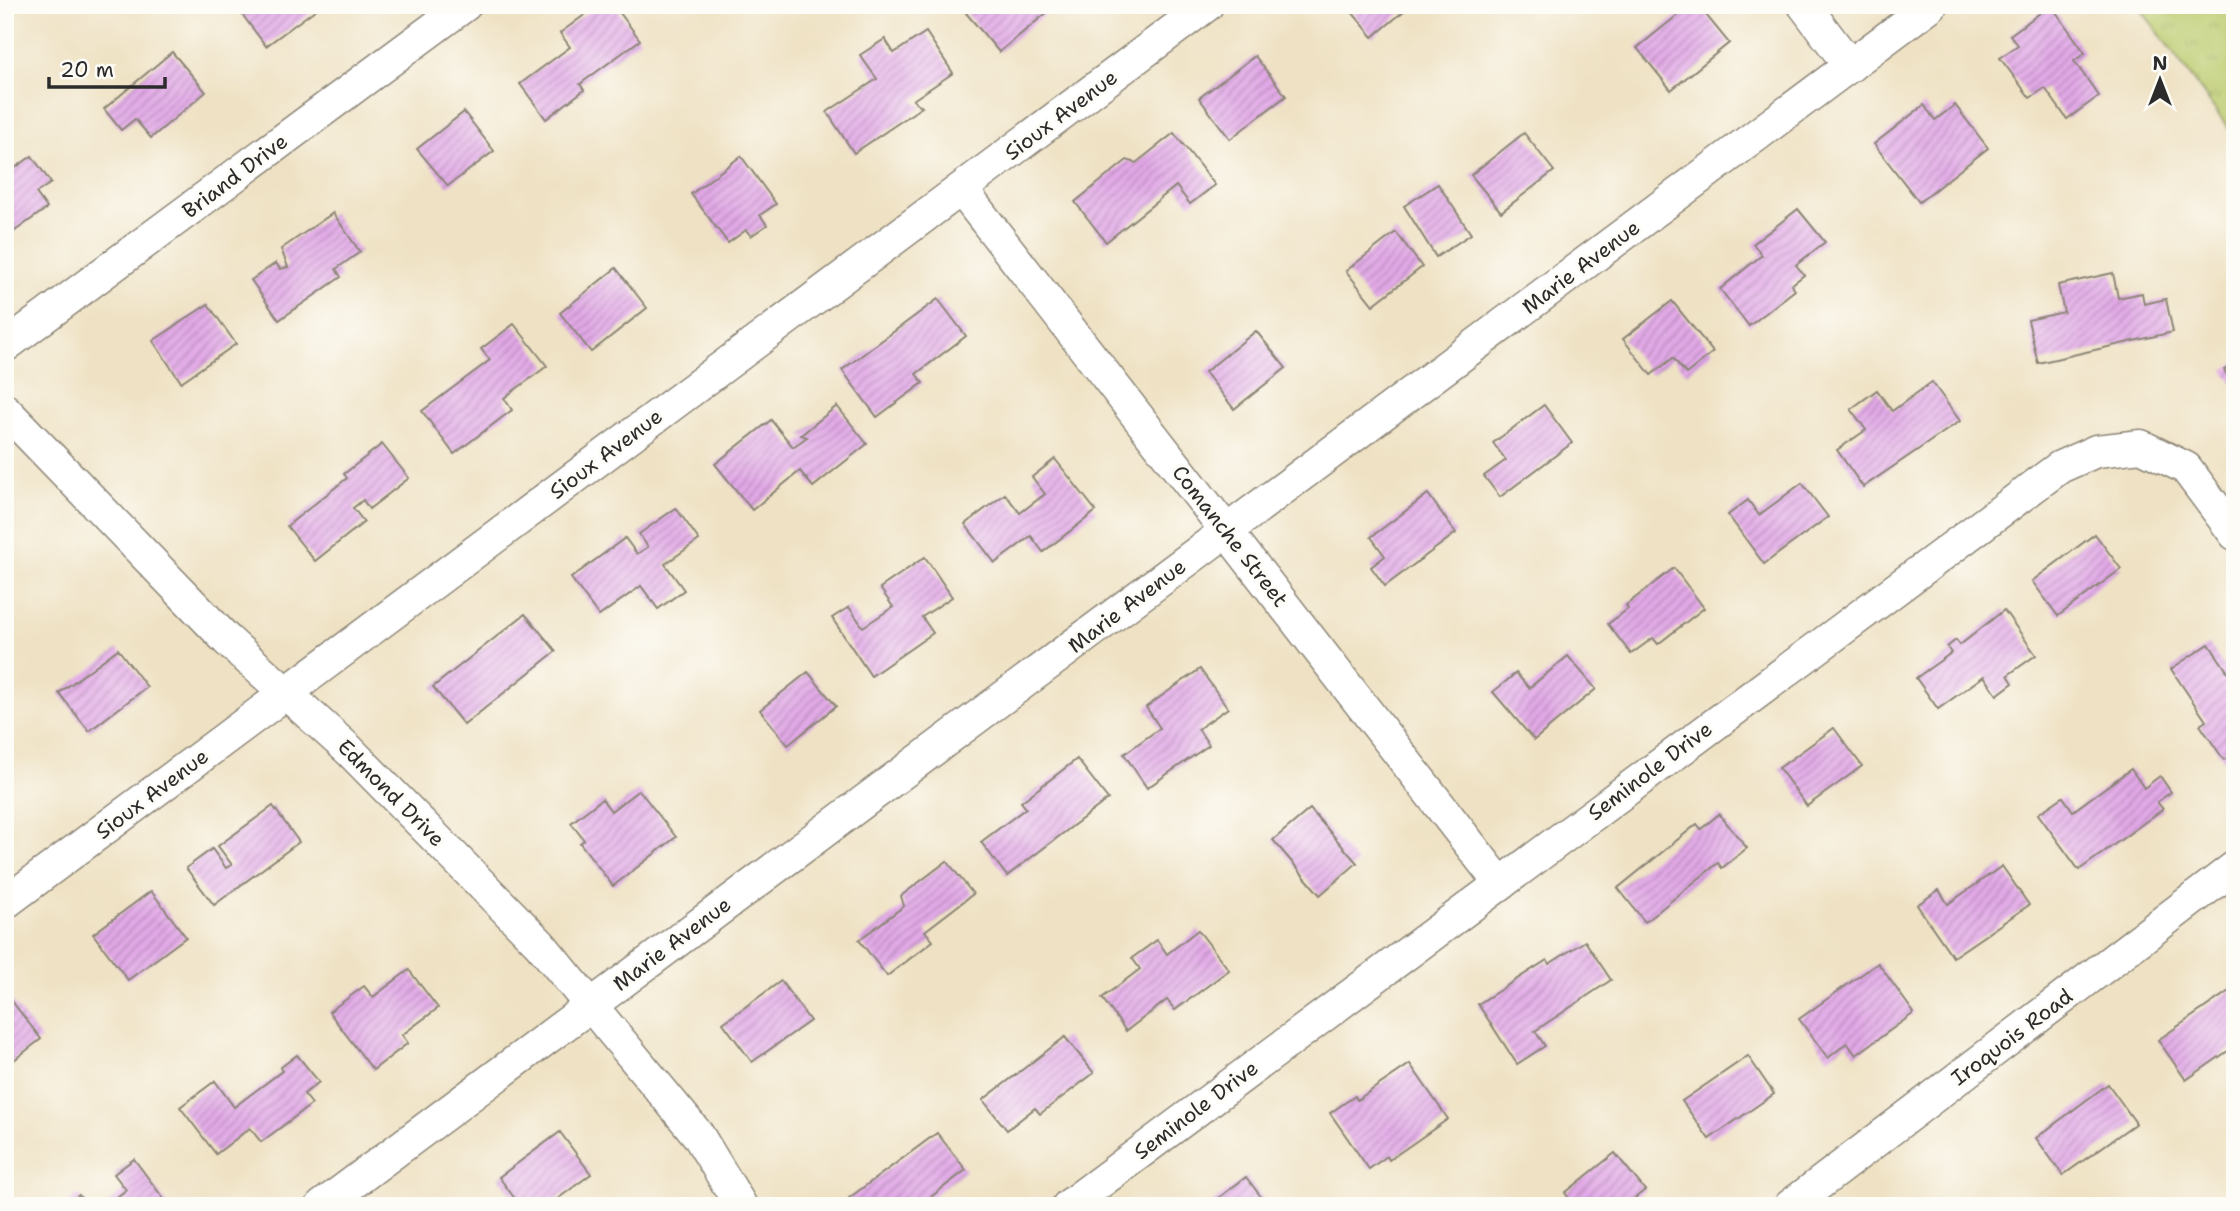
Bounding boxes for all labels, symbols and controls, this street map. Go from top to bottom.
scale bar [49,46,164,90]
north arrow [2124,46,2194,116]
text: N [2152,51,2168,76]
text: 20 m [60,56,114,84]
street label: Sioux Avenue [999,63,1123,167]
street label: Briand Drive [177,127,293,225]
street label: Marie Avenue [1516,213,1646,321]
street label: Sioux Avenue [544,402,668,506]
street label: Comanche Street [1166,459,1294,613]
street label: Marie Avenue [1062,552,1192,660]
street label: Seminole Drive [1582,715,1718,827]
street label: Edmond Drive [331,733,451,853]
street label: Sioux Avenue [90,742,214,846]
street label: Marie Avenue [607,890,737,998]
street label: Iroquois Road [1946,982,2078,1092]
street label: Seminole Drive [1128,1054,1264,1166]

